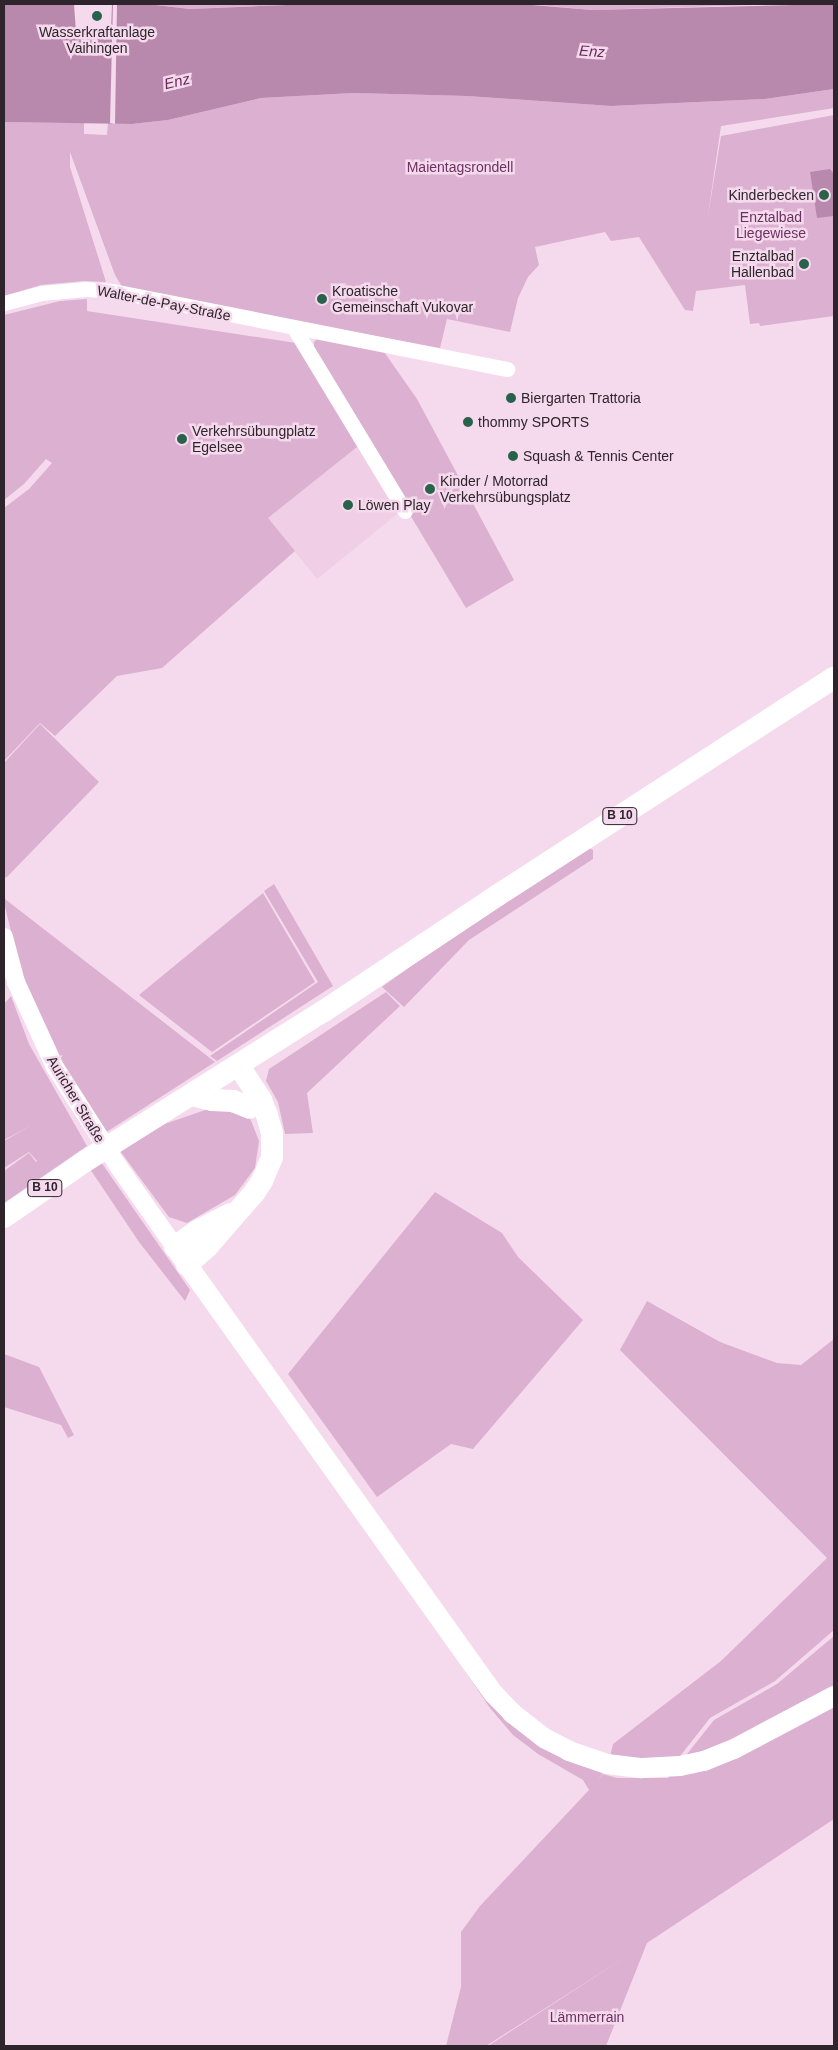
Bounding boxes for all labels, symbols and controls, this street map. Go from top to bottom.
marker: Wasserkraftanlage Vaihingen [91,10,103,22]
place label: Wasserkraftanlage Vaihingen [39,24,155,56]
water label: Enz [578,41,606,61]
water label: Enz [162,69,192,93]
park label: Maientagsrondell [407,159,513,175]
place label: Kinderbecken [728,187,814,203]
marker: Kinderbecken [818,189,830,201]
park label: Enztalbad Liegewiese [736,209,806,242]
place label: Enztalbad Hallenbad [731,248,794,280]
marker: Enztalbad Hallenbad [798,258,810,270]
street label: Walter-de-Pay-Straße [96,282,232,324]
place label: Kroatische Gemeinschaft Vukovar [332,283,473,316]
marker: Kroatische Gemeinschaft Vukovar [316,293,328,305]
place label: Biergarten Trattoria [521,390,641,406]
marker: Biergarten Trattoria [505,392,517,404]
place label: thommy SPORTS [478,414,589,430]
marker: thommy SPORTS [462,416,474,428]
place label: Verkehrsübungplatz Egelsee [192,423,316,456]
marker: Verkehrsübungplatz Egelsee [176,433,188,445]
place label: Squash & Tennis Center [523,448,674,464]
marker: Squash & Tennis Center [507,450,519,462]
place label: Kinder / Motorrad Verkehrsübungsplatz [440,473,571,506]
marker: Kinder / Motorrad Verkehrsübungsplatz [424,483,436,495]
place label: Löwen Play [358,497,430,513]
marker: Löwen Play [342,499,354,511]
road number: B 10 [601,806,639,826]
street label: Auricher Straße [44,1053,108,1145]
road number: B 10 [26,1178,64,1198]
park label: Lämmerrain [550,2009,624,2025]

